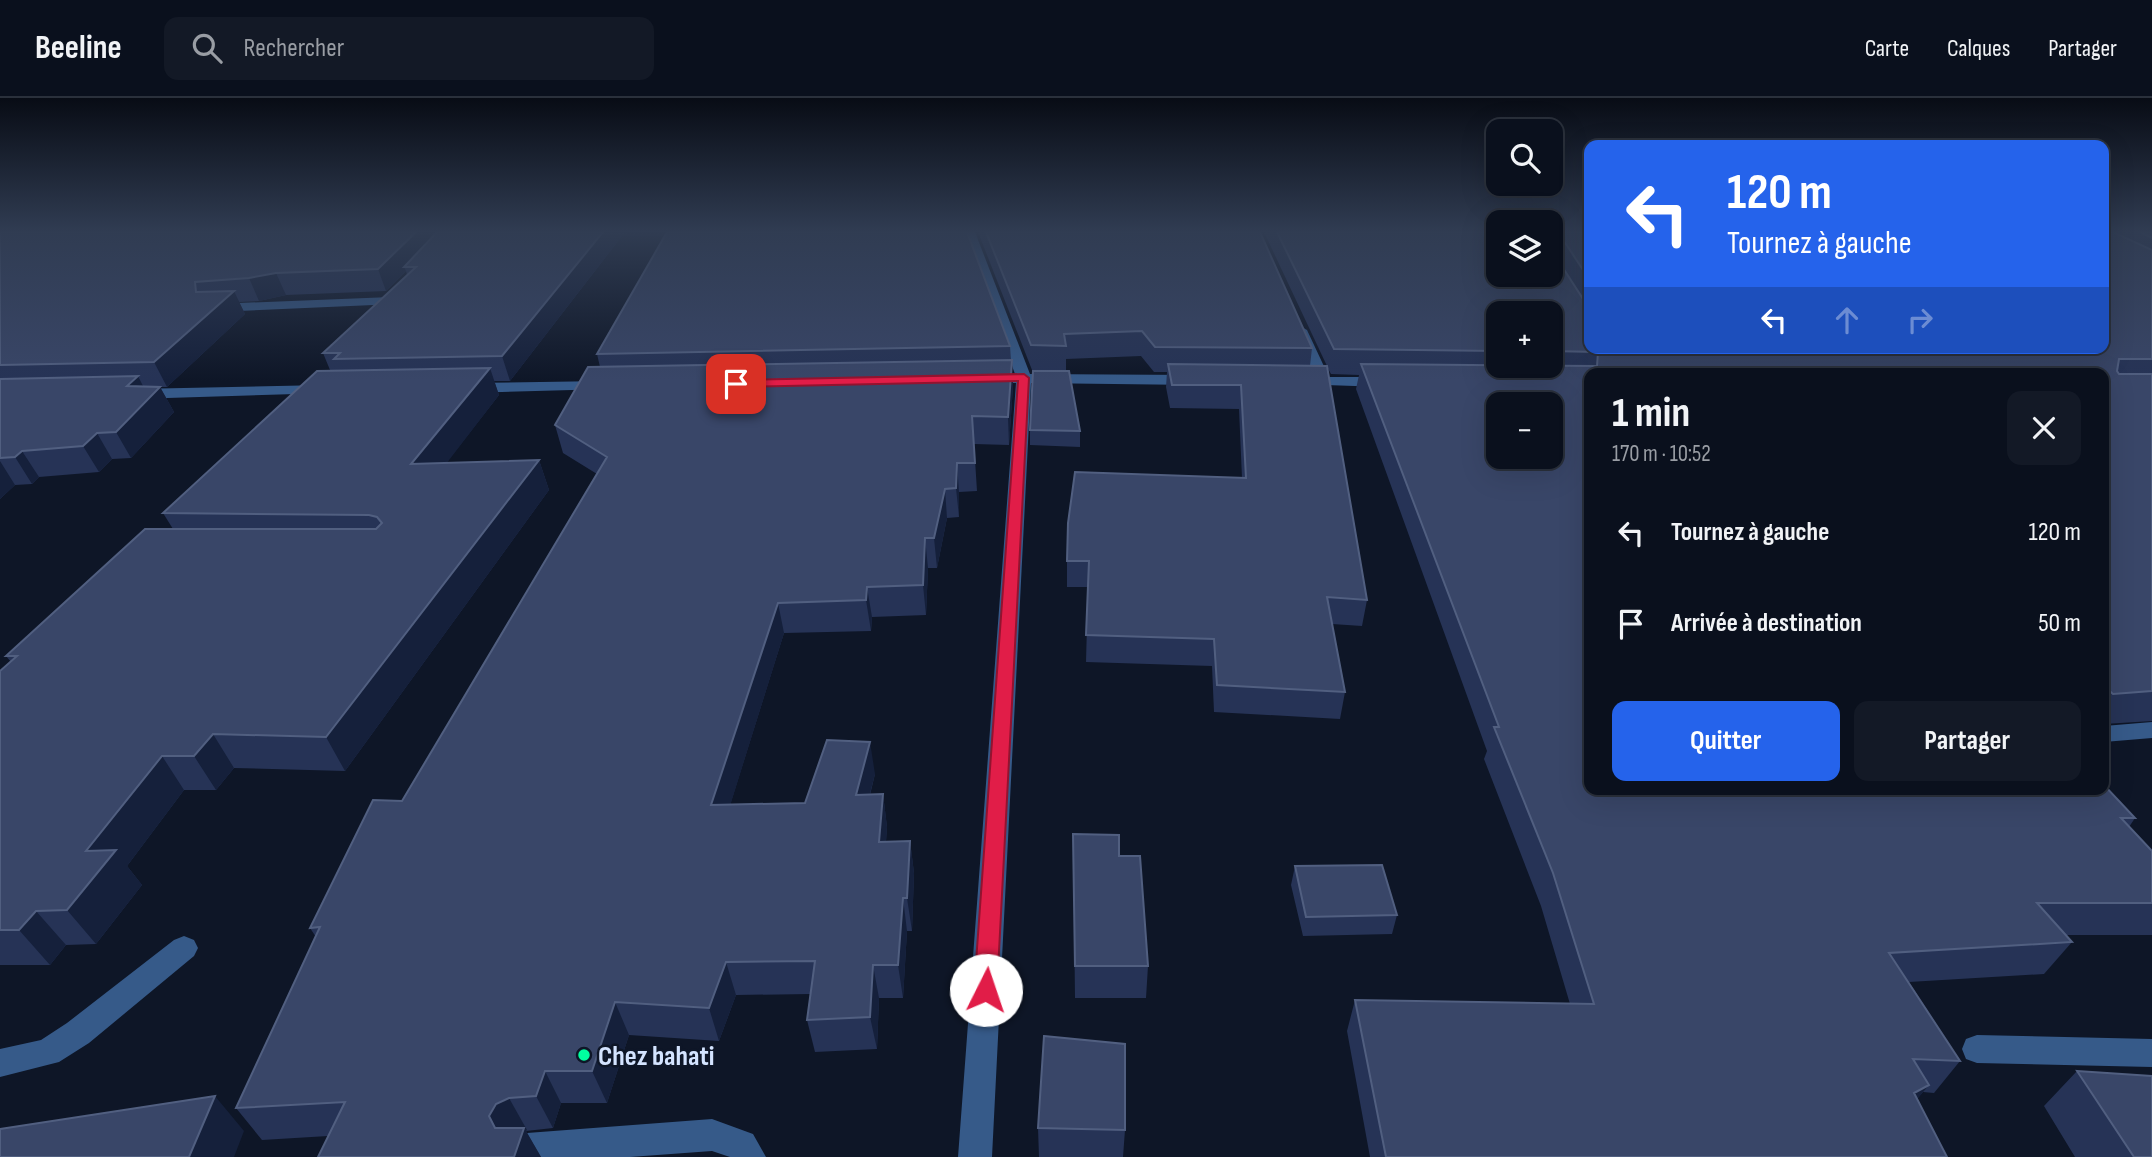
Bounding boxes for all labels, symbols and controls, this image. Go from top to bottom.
search box [164,17,654,80]
text: Beeline [35,28,122,68]
icon: search [188,29,226,67]
text: Rechercher [244,33,344,64]
text: Carte [1865,34,1909,63]
text: Calques [1947,34,2010,63]
text: Partager [2048,34,2117,63]
map controls [1486,119,1563,469]
button: search [1486,119,1563,196]
text: 120 m [1727,164,1832,223]
icon: left [1612,168,1703,259]
button: layers [1486,210,1563,287]
text: Tournez à gauche [1727,224,1912,263]
button: + [1486,301,1563,378]
icon: left [1755,301,1793,339]
icon: ahead [1828,301,1866,339]
icon: right [1901,301,1939,339]
pin [706,354,766,414]
icon: arrive [717,365,755,403]
text: 1 min [1612,388,1690,439]
button: close [2007,391,2081,465]
button: − [1486,392,1563,469]
text: 170 m · 10:52 [1612,440,1711,468]
icon: left [1612,514,1650,552]
text: Tournez à gauche [1671,517,1829,548]
text: 120 m [2028,517,2081,548]
icon: arrive [1612,605,1650,643]
text: Arrivée à destination [1671,608,1862,639]
text: 50 m [2038,608,2081,639]
button: Quitter [1612,701,1840,781]
button: Partager [1854,701,2081,781]
position arrow [949,953,1023,1027]
place label: Chez bahati [598,1040,714,1073]
marker: Chez bahati [576,1047,592,1063]

